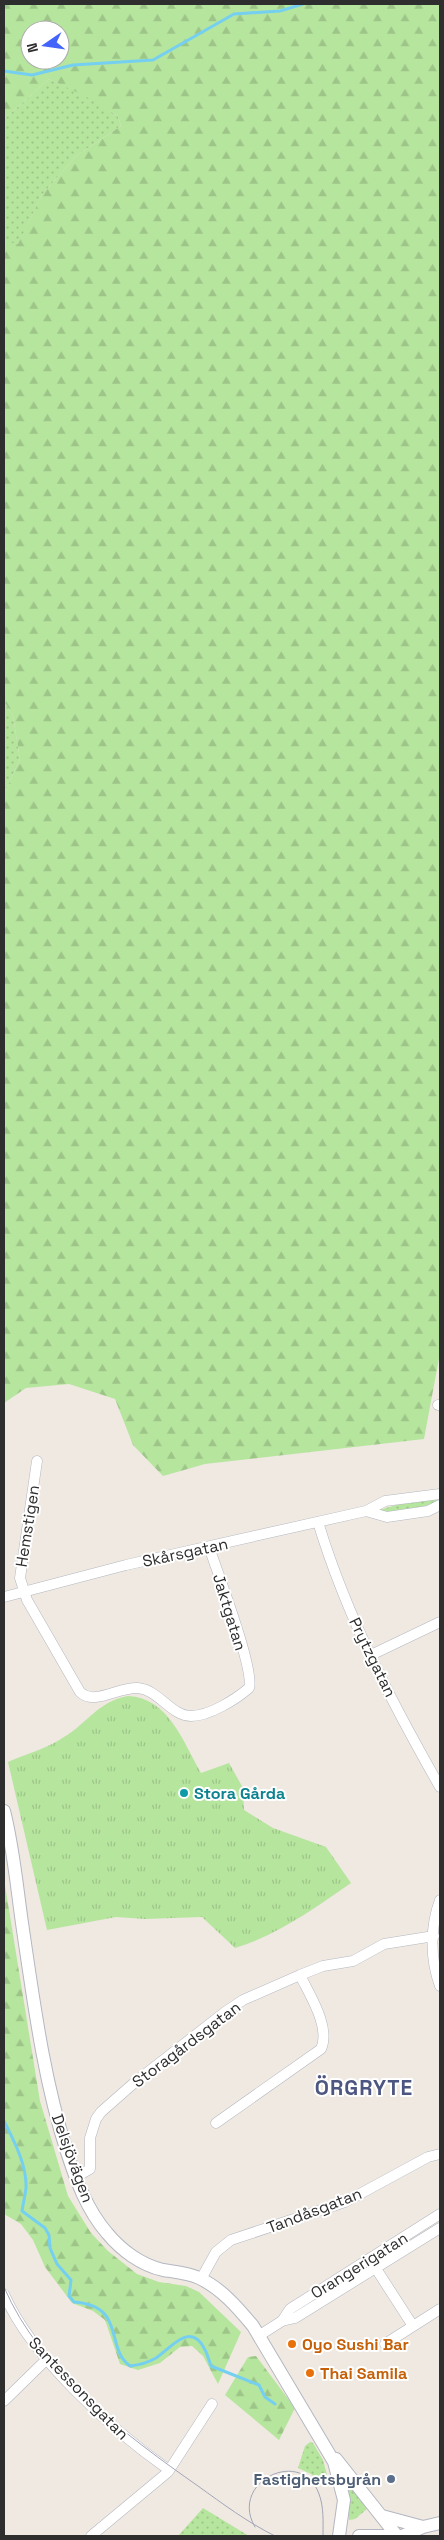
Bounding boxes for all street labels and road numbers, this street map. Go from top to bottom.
street label: Hemstigen [11,1484,44,1569]
street label: Skårsgatan [140,1533,230,1572]
street label: Jaktgatan [208,1571,251,1653]
street label: Prytzgatan [344,1614,401,1701]
street label: Storagårdsgatan [128,1997,245,2092]
street label: Delsjövägen [47,2111,98,2205]
street label: Tandåsgatan [264,2183,365,2238]
street label: Orangerigatan [307,2227,412,2304]
street label: Santessonsgatan [24,2332,133,2444]

